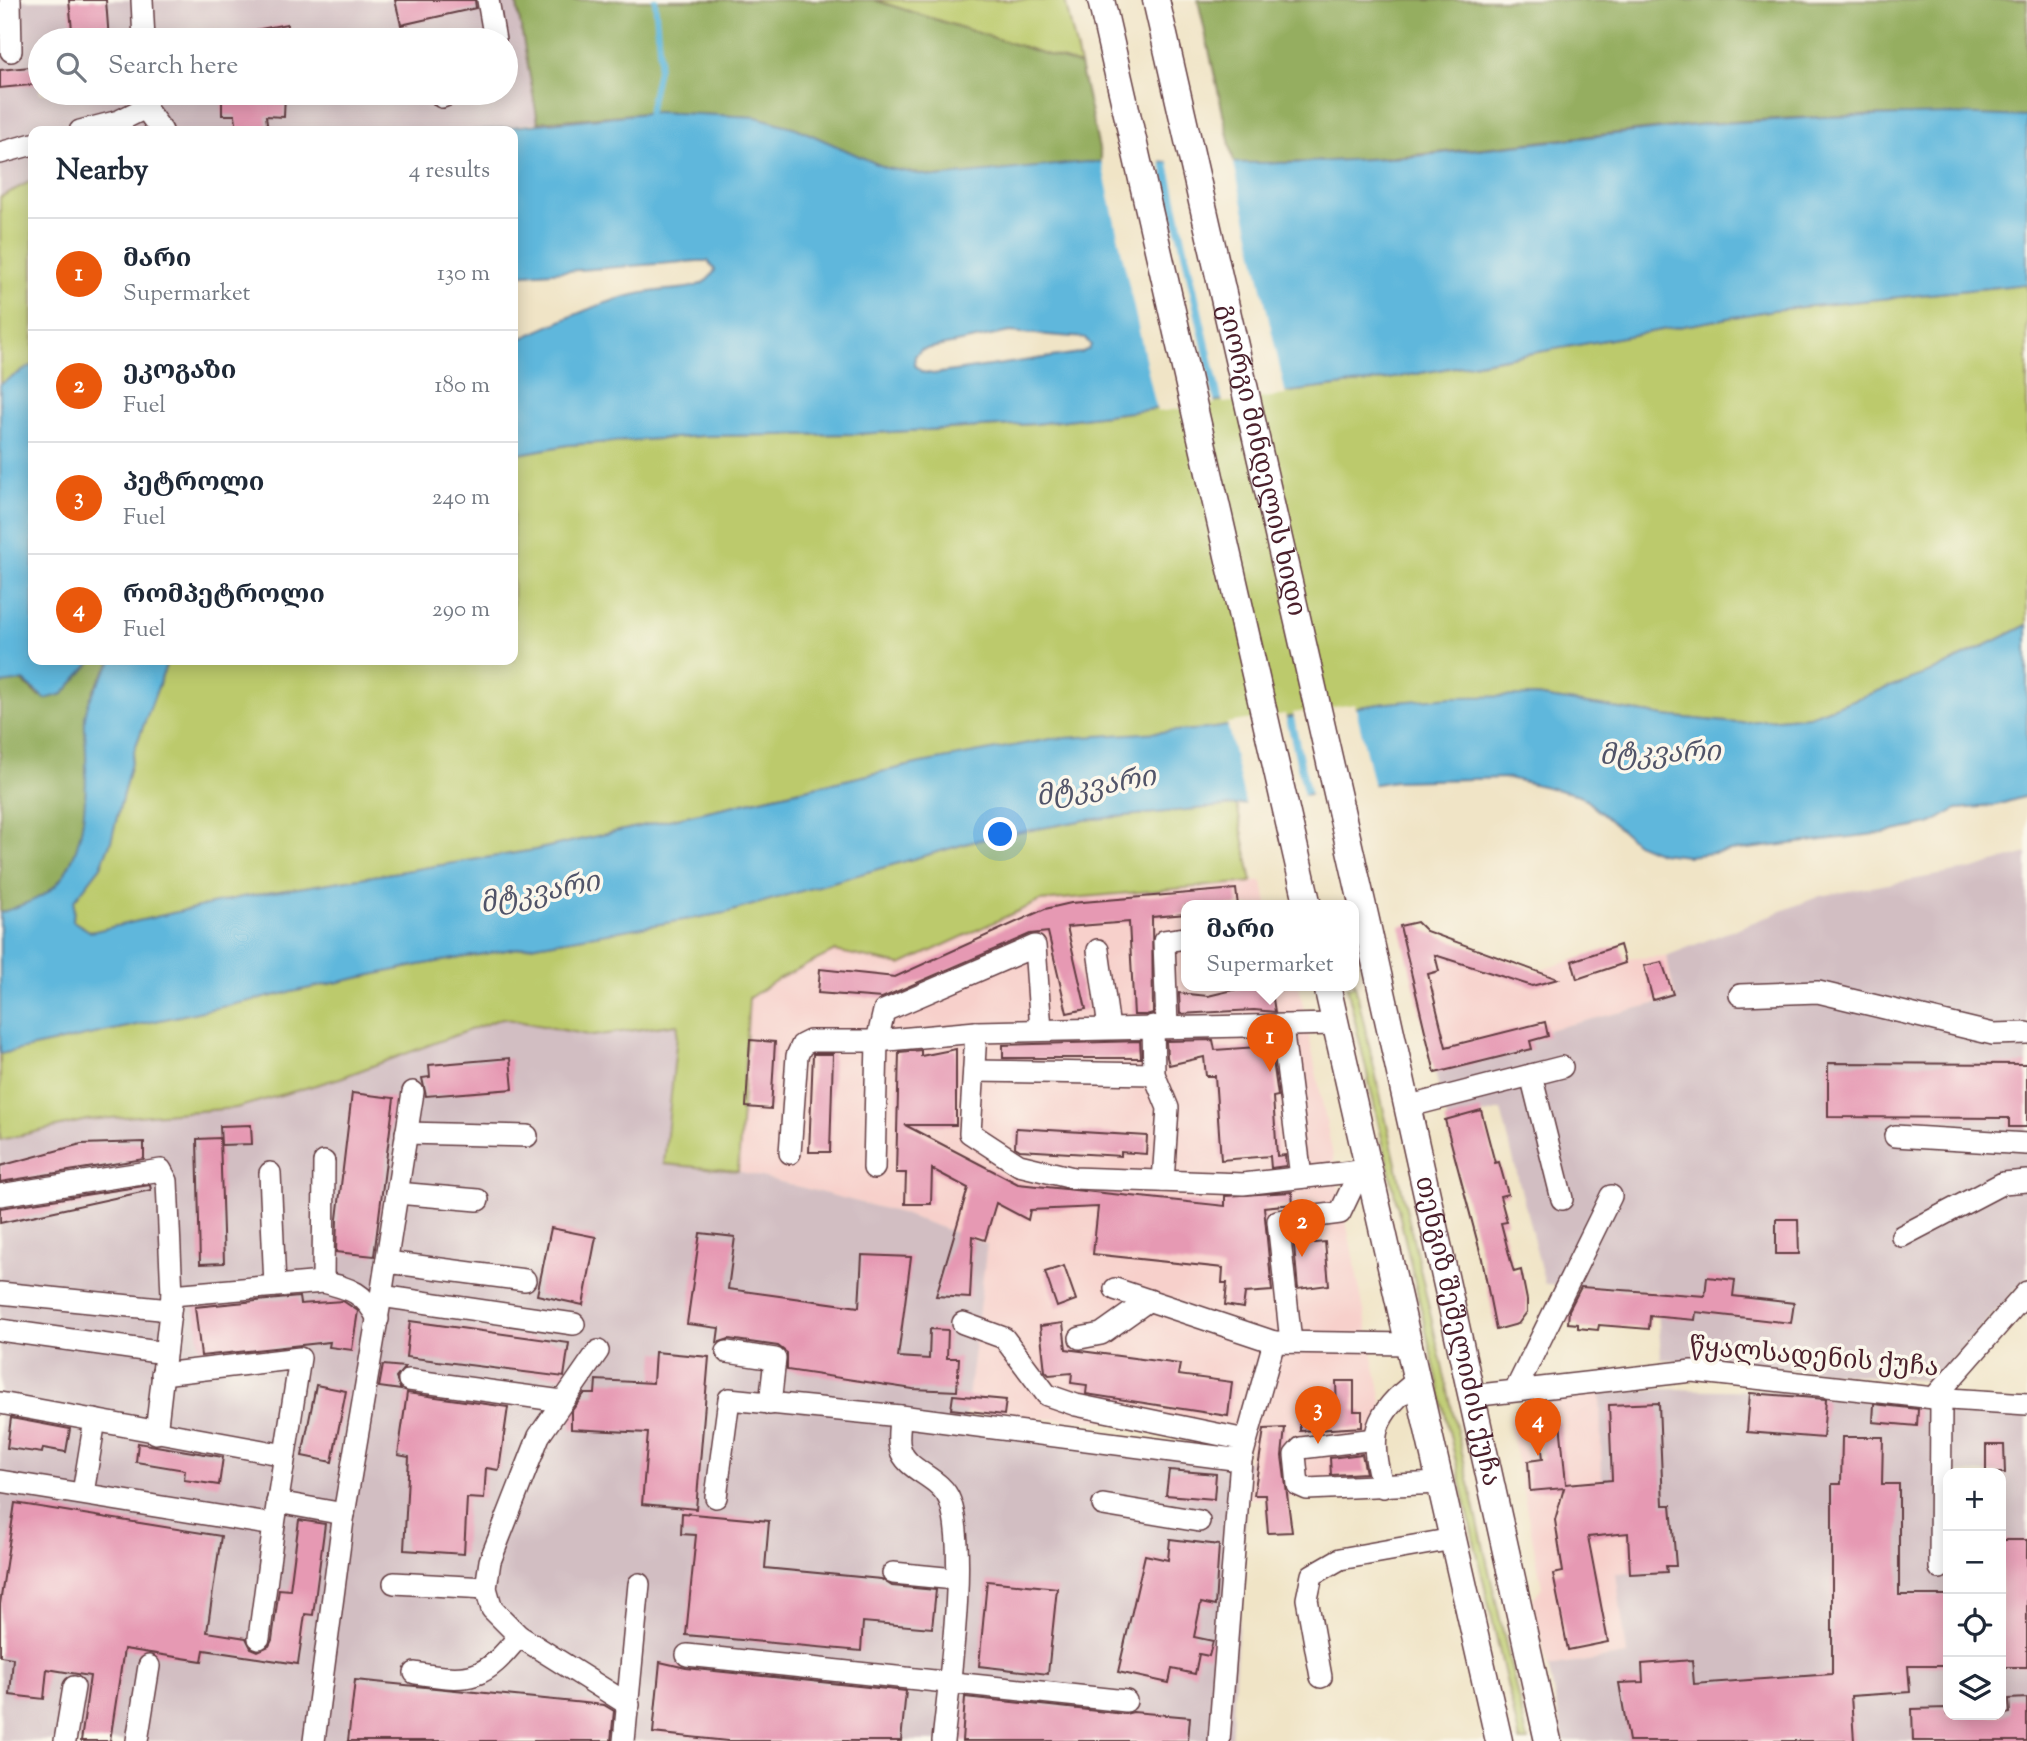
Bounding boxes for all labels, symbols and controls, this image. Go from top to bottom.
search box [28,28,518,105]
icon: search [52,48,90,86]
text: Search here [108,48,238,85]
text: Nearby [56,150,148,193]
text: 4 results [409,155,490,188]
text: მარი [123,241,191,278]
text: 1 [75,258,83,291]
text: 130 m [437,258,490,291]
text: Supermarket [123,278,250,311]
street label: გიორგი მინდელის ხიდი [1207,300,1315,620]
text: ეკოგაზი [123,353,236,390]
text: 2 [74,370,84,403]
text: 180 m [435,370,490,403]
text: Fuel [123,390,166,423]
text: პეტროლი [123,465,265,502]
text: 3 [74,482,84,515]
text: 240 m [432,482,490,515]
text: Fuel [123,502,166,535]
text: რომპეტროლი [123,577,325,614]
text: 4 [73,594,85,627]
text: 290 m [432,594,490,627]
text: Fuel [123,614,166,647]
water label: მტკვარი [1599,733,1723,777]
water label: მტკვარი [1033,757,1161,818]
your location [983,817,1017,851]
water label: მტკვარი [477,862,605,925]
popup [1181,900,1359,991]
text: მარი [1206,912,1275,949]
text: Supermarket [1206,949,1334,982]
pin: 1 [1247,1014,1293,1072]
street label: თენგიზ შეშელიძის ქუჩა [1405,1173,1510,1490]
pin: 2 [1279,1199,1325,1257]
street label: წყალსადენის ქუჩა [1688,1329,1940,1387]
pin: 3 [1295,1386,1341,1444]
pin: 4 [1515,1398,1561,1456]
map controls [1943,1468,2006,1720]
button: + [1943,1468,2006,1531]
button: − [1943,1531,2006,1594]
button: locate [1943,1594,2006,1657]
button: layers [1943,1657,2006,1720]

